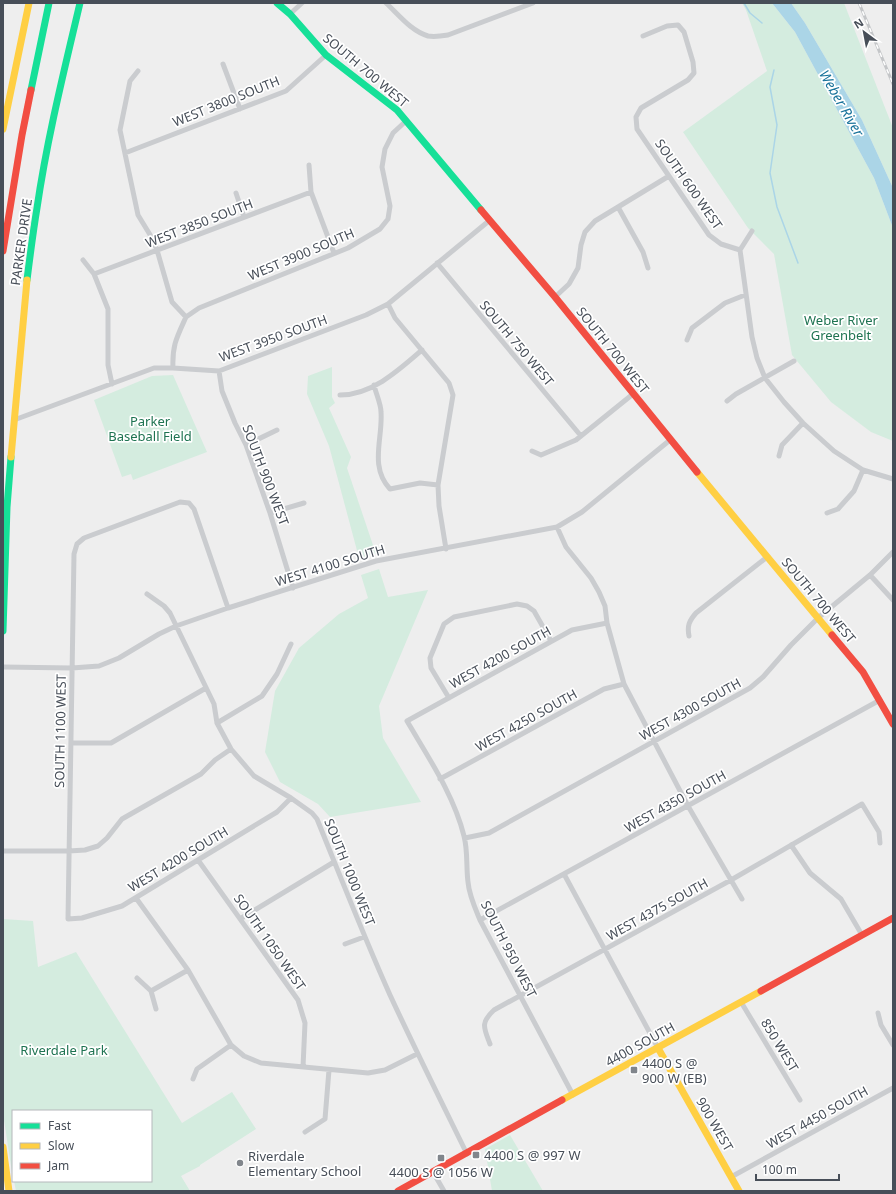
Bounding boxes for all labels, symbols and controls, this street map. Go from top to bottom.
north arrow [844,12,884,52]
text: N [851,14,866,32]
street label: SOUTH 700 WEST [319,29,413,112]
water label: Weber River [815,66,869,140]
street label: WEST 3800 SOUTH [170,71,282,131]
street label: SOUTH 600 WEST [651,135,727,233]
street label: WEST 3850 SOUTH [143,194,255,252]
street label: PARKER DRIVE [6,197,36,287]
street label: WEST 3900 SOUTH [245,223,357,285]
street label: SOUTH 750 WEST [476,296,559,390]
street label: SOUTH 700 WEST [573,303,654,398]
street label: WEST 3950 SOUTH [216,310,330,366]
park label: Weber River Greenbelt [804,311,879,344]
park label: Parker Baseball Field [108,412,192,445]
street label: SOUTH 900 WEST [239,422,294,529]
street label: WEST 4100 SOUTH [273,540,387,590]
street label: SOUTH 700 WEST [778,553,861,647]
street label: WEST 4200 SOUTH [446,622,554,692]
street label: SOUTH 1100 WEST [50,673,70,788]
street label: WEST 4300 SOUTH [636,674,744,744]
street label: WEST 4250 SOUTH [472,685,580,755]
street label: WEST 4350 SOUTH [621,766,729,836]
street label: SOUTH 1000 WEST [320,816,380,929]
street label: WEST 4200 SOUTH [125,822,231,896]
street label: WEST 4375 SOUTH [603,874,711,944]
street label: SOUTH 1050 WEST [230,890,310,994]
street label: SOUTH 950 WEST [477,898,542,1001]
street label: 850 WEST [757,1015,803,1076]
street label: 4400 SOUTH [602,1018,678,1070]
park label: Riverdale Park [20,1041,108,1059]
place label: 4400 S @ 900 W (EB) [642,1054,707,1087]
marker: 4400 S @ 900 W (EB) [629,1065,639,1075]
street label: WEST 4450 SOUTH [763,1082,871,1152]
street label: 900 WEST [692,1094,738,1155]
legend [12,1110,152,1182]
text: Fast [48,1117,72,1134]
text: Slow [48,1137,75,1154]
place label: 4400 S @ 997 W [484,1146,581,1164]
place label: Riverdale Elementary School [248,1147,361,1180]
marker: 4400 S @ 997 W [471,1150,481,1160]
marker: 4400 S @ 1056 W [436,1153,446,1163]
scale bar [756,1156,839,1182]
text: Jam [47,1157,69,1174]
marker: Riverdale Elementary School [235,1158,245,1168]
text: 100 m [762,1161,797,1178]
place label: 4400 S @ 1056 W [389,1163,493,1181]

